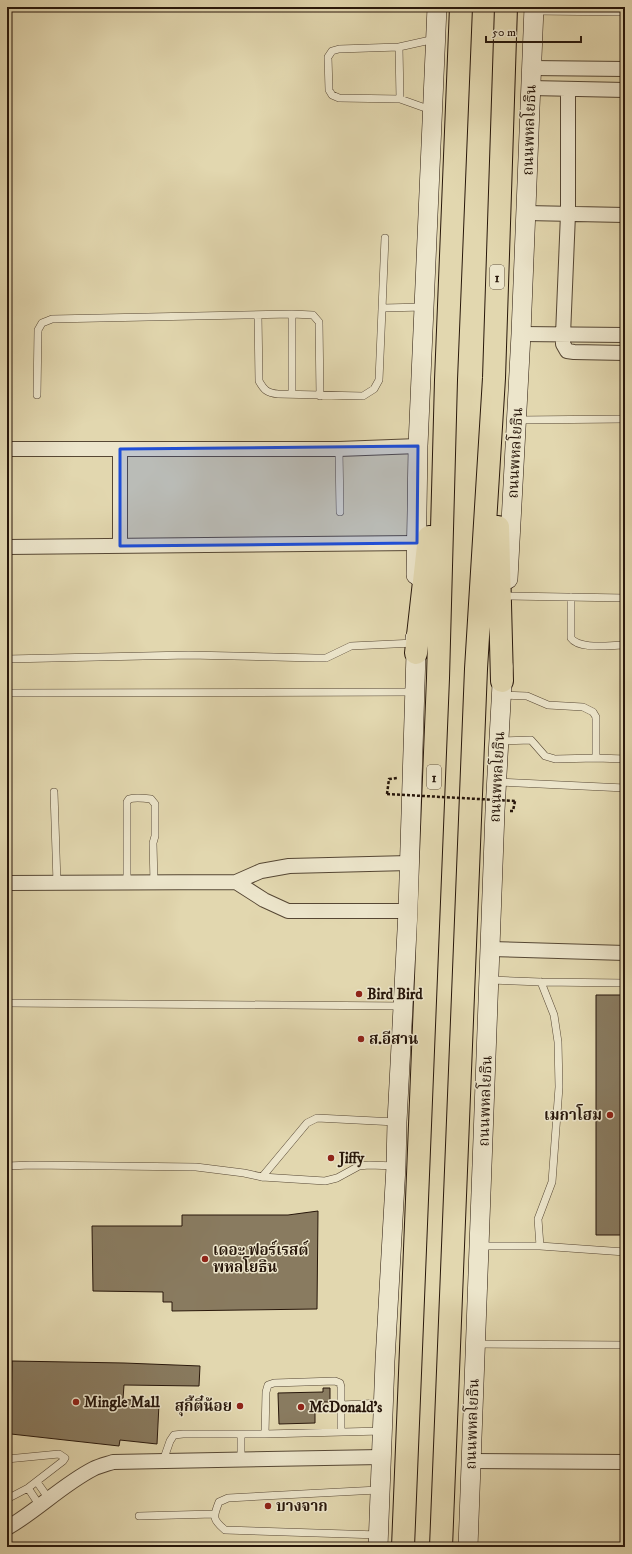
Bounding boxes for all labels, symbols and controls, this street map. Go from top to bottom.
scale bar [486,18,581,44]
text: 50 m [492,25,516,40]
street label: ถนนพหลโยธิน [516,84,541,176]
road number: 1 [490,265,504,289]
street label: ถนนพหลโยธิน [502,407,527,499]
street label: ถนนพหลโยธิน [484,731,509,823]
road number: 1 [427,765,441,789]
place label: Bird Bird [367,985,423,1004]
marker: Bird Bird [354,989,364,999]
place label: ส.อีสาน [369,1030,418,1049]
marker: ส.อีสาน [356,1034,366,1044]
street label: ถนนพหลโยธิน [472,1055,497,1147]
place label: เมกาโฮม [544,1104,602,1125]
marker: เมกาโฮม [605,1110,615,1120]
place label: Jiffy [337,1149,365,1168]
marker: Jiffy [326,1153,336,1163]
place label: เดอะ ฟอร์เรสต์ พหลโยธิน [213,1240,309,1277]
marker: เดอะ ฟอร์เรสต์ พหลโยธิน [200,1254,210,1264]
street label: ถนนพหลโยธิน [459,1378,484,1470]
place label: Mingle Mall [84,1393,160,1412]
place label: สุกี้ตี๋น้อย [175,1395,232,1417]
marker: Mingle Mall [71,1397,81,1407]
place label: McDonald's [309,1398,382,1417]
marker: สุกี้ตี๋น้อย [235,1401,245,1411]
marker: McDonald's [296,1402,306,1412]
place label: บางจาก [276,1497,328,1516]
marker: บางจาก [263,1501,273,1511]

